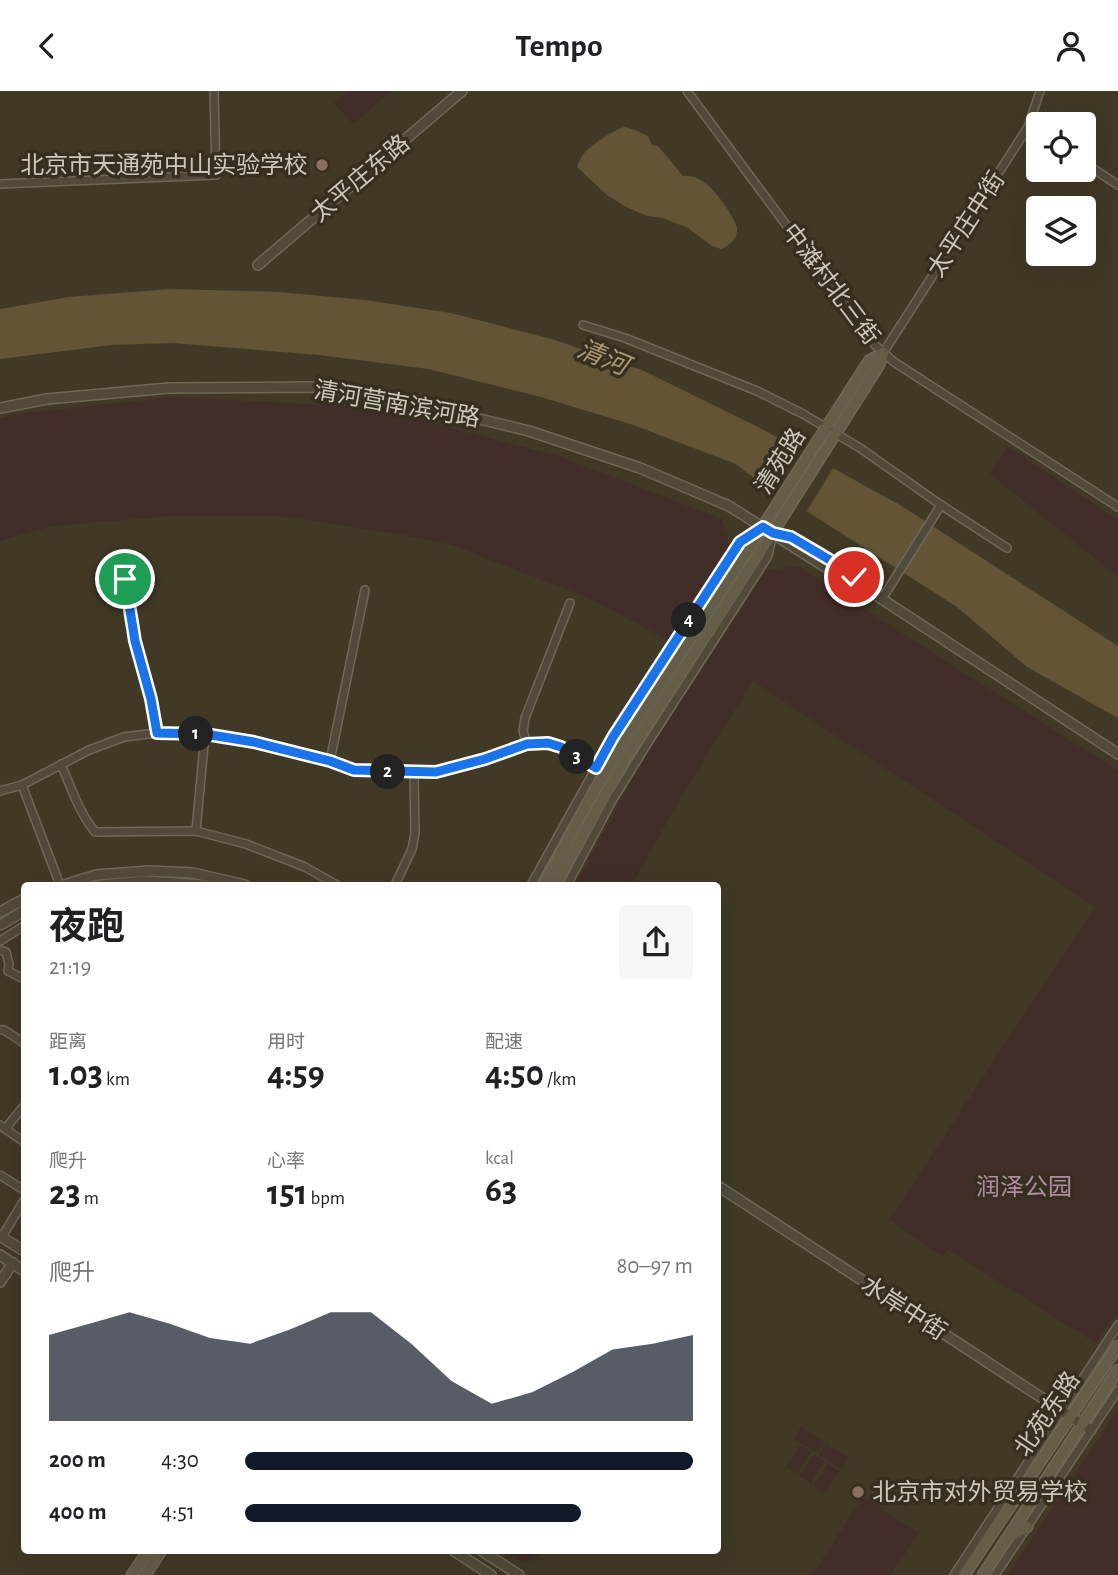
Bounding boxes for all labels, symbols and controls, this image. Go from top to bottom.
icon: back [28,27,66,65]
icon: person [1052,27,1090,65]
text: Tempo [515,30,603,62]
map controls [1026,112,1096,266]
button: locate [1026,112,1096,182]
street label: 太平庄东路 [306,129,414,227]
place label: 北京市天通苑中山实验学校 [20,152,308,178]
marker: 北京市天通苑中山实验学校 [314,157,330,173]
street label: 太平庄中街 [922,167,1010,281]
button: layers [1026,196,1096,266]
street label: 中滩村北三街 [777,219,885,349]
water label: 清河 [574,335,637,382]
street label: 清河营南滨河路 [312,377,482,431]
street label: 清苑路 [750,424,810,498]
pin [824,547,884,607]
pin [95,549,155,609]
icon: check [835,558,873,596]
icon: arrive [106,560,144,598]
pin: 4 [672,603,706,637]
text: 4 [684,610,693,629]
pin: 1 [178,717,214,751]
text: 1 [192,724,199,743]
pin: 3 [560,739,594,775]
text: 3 [572,747,581,766]
pin: 2 [370,755,406,789]
text: 2 [383,762,392,781]
button: share [619,905,693,979]
text: 夜跑 [49,909,125,947]
text: 21:19 [49,956,91,979]
text: 距离 [49,1033,87,1052]
text: 用时 [267,1033,305,1052]
text: 配速 [485,1033,523,1052]
text: 1.03 [49,1057,103,1092]
text: 4:59 [267,1057,325,1092]
text: 4:50 [485,1057,544,1092]
text: km [103,1070,130,1089]
text: /km [544,1070,576,1089]
text: kcal [485,1149,514,1168]
text: 爬升 [49,1152,87,1171]
text: 心率 [267,1152,305,1171]
text: 63 [485,1173,517,1208]
park label: 润泽公园 [976,1174,1072,1200]
text: 23 [49,1176,81,1211]
text: 151 [267,1176,307,1211]
text: m [81,1189,99,1208]
text: bpm [307,1189,345,1208]
text: 80–97 m [616,1255,693,1278]
text: 爬升 [49,1262,95,1285]
street label: 水岸中街 [857,1271,951,1345]
street label: 北苑东路 [1009,1367,1085,1461]
text: 200 m [49,1449,106,1472]
text: 4:30 [161,1449,199,1472]
place label: 北京市对外贸易学校 [872,1479,1088,1505]
marker: 北京市对外贸易学校 [850,1484,866,1500]
text: 400 m [49,1501,107,1524]
text: 4:51 [161,1501,195,1524]

